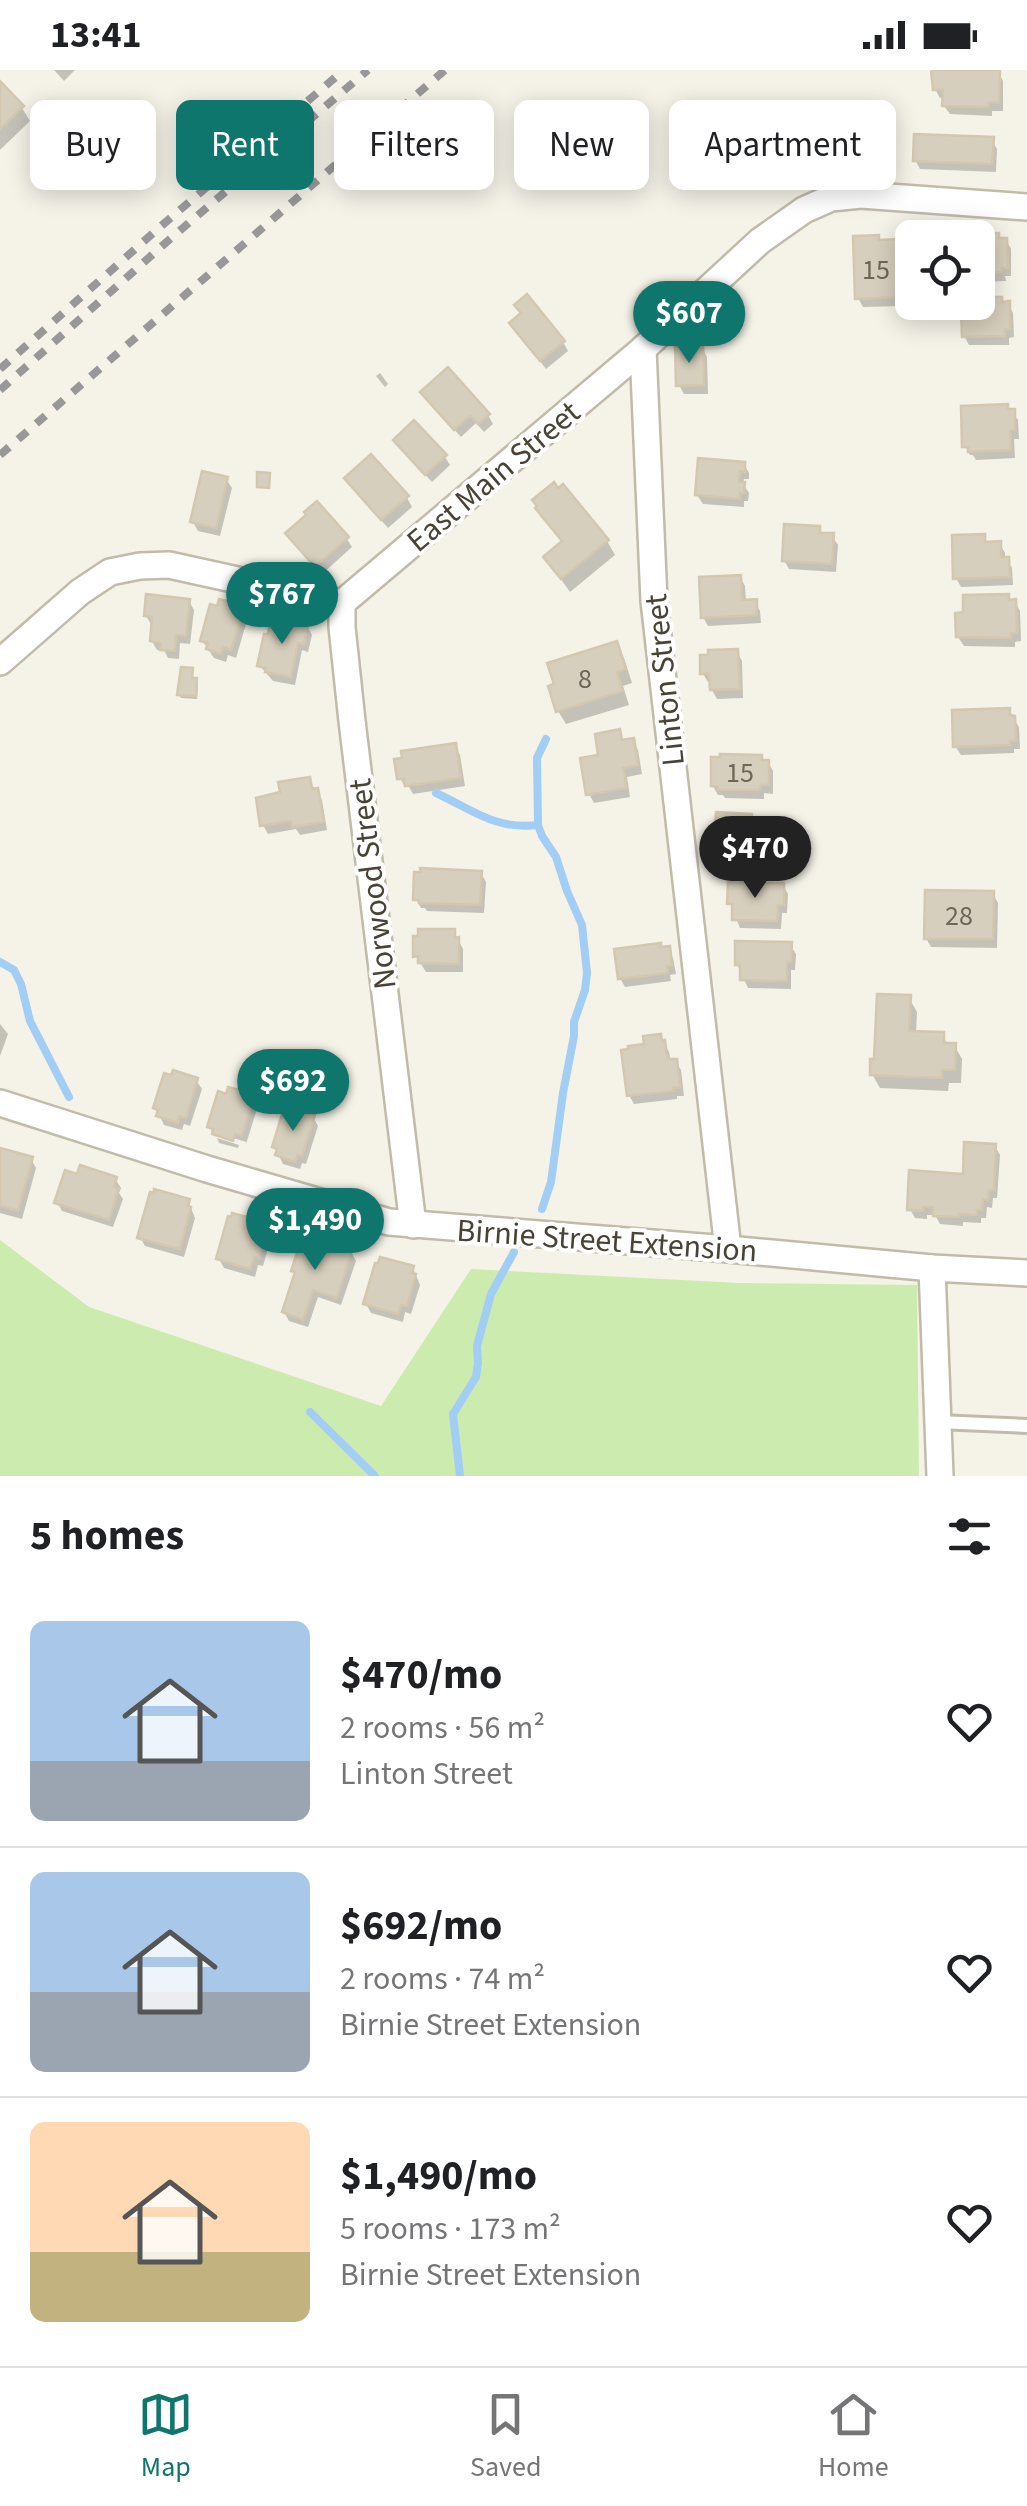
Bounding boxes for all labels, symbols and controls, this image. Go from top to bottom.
text: 13:41 [50,8,142,62]
chip: Buy [30,100,156,190]
chip: Rent [176,100,314,190]
chip: Filters [334,100,494,190]
chip: New [514,100,649,190]
chip: Apartment [669,100,896,190]
map controls [895,220,995,320]
button: locate [895,220,995,320]
house number: 15 [862,250,890,290]
pin: $607 [630,281,748,366]
text: $607 [655,290,723,336]
street label: East Main Street [397,390,591,563]
pin: $767 [223,562,341,647]
text: $767 [248,571,316,617]
street label: Linton Street [633,591,697,768]
house number: 8 [578,659,592,699]
house number: 15 [726,753,754,793]
street label: Norwood Street [337,776,409,992]
pin: $470 [696,816,814,901]
text: $470 [721,825,789,871]
house number: 28 [945,896,973,936]
pin: $692 [234,1049,352,1134]
text: $692 [259,1058,327,1104]
pin: $1,490 [234,1188,396,1273]
text: $1,490 [268,1197,362,1243]
street label: Birnie Street Extension [455,1208,759,1274]
text: 5 homes [30,1506,184,1566]
icon: filters [942,1509,997,1564]
text: $470/mo [340,1645,502,1705]
icon: home [110,1661,230,1781]
icon: heart [942,1694,997,1749]
text: 2 rooms · 56 m² [340,1705,545,1751]
text: Linton Street [340,1751,513,1797]
text: $692/mo [340,1896,502,1956]
icon: home [110,1912,230,2032]
icon: heart [942,1945,997,2000]
text: 2 rooms · 74 m² [340,1956,545,2002]
text: Birnie Street Extension [340,2002,641,2048]
text: $1,490/mo [340,2146,537,2206]
icon: home [110,2162,230,2282]
icon: heart [942,2195,997,2250]
text: 5 rooms · 173 m² [340,2206,561,2252]
text: Birnie Street Extension [340,2252,641,2298]
tab: Map [138,2387,193,2487]
tab: Saved [470,2387,541,2487]
tab: Home [818,2387,889,2487]

